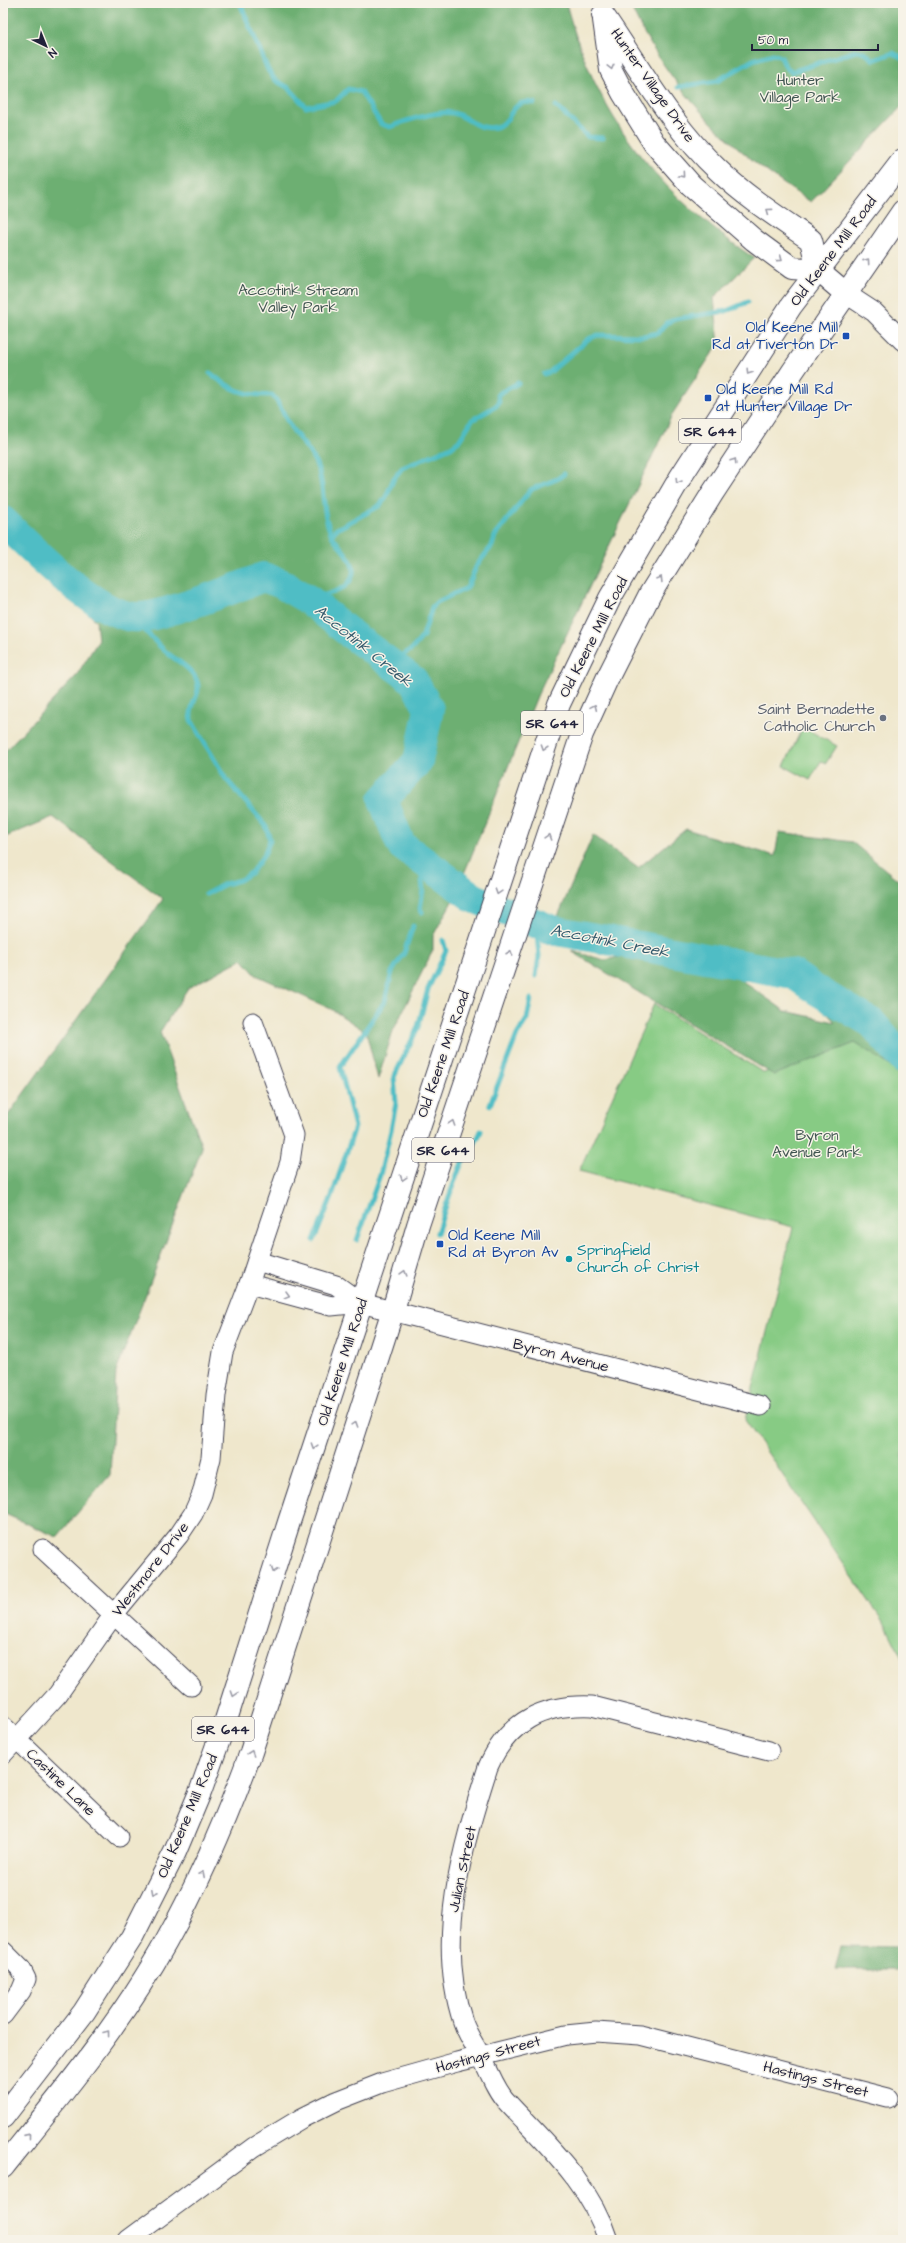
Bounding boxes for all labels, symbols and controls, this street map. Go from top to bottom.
street label: Hunter Village Drive [605,24,700,147]
north arrow [26,26,66,66]
scale bar [752,26,878,52]
text: 50 m [758,32,789,49]
text: N [45,45,60,61]
one-way arrow [607,63,615,70]
park label: Hunter Village Park [760,70,840,109]
one-way arrow [678,170,685,177]
street label: Old Keene Mill Road [785,192,882,311]
one-way arrow [767,209,774,216]
one-way arrow [776,255,783,262]
one-way arrow [862,258,870,265]
park label: Accotink Stream Valley Park [238,280,358,319]
place label: Old Keene Mill Rd at Tiverton Dr [712,317,838,355]
marker: Old Keene Mill Rd at Tiverton Dr [841,331,851,341]
one-way arrow [747,368,754,375]
place label: Old Keene Mill Rd at Hunter Village Dr [716,379,852,418]
marker: Old Keene Mill Rd at Hunter Village Dr [703,393,713,403]
road number: SR 644 [679,419,741,443]
one-way arrow [729,459,736,466]
one-way arrow [676,477,683,484]
street label: Old Keene Mill Road [554,573,633,701]
one-way arrow [655,576,662,583]
water label: Accotink Creek [310,599,418,693]
place label: Saint Bernadette Catholic Church [758,699,876,737]
one-way arrow [589,704,597,712]
road number: SR 644 [521,711,583,735]
marker: Saint Bernadette Catholic Church [878,713,888,723]
one-way arrow [540,745,548,752]
one-way arrow [543,834,552,841]
one-way arrow [494,888,503,895]
water label: Accotink Creek [549,919,672,963]
one-way arrow [505,950,513,957]
street label: Old Keene Mill Road [412,988,475,1120]
one-way arrow [447,1119,456,1126]
park label: Byron Avenue Park [772,1125,862,1163]
road number: SR 644 [412,1138,474,1162]
one-way arrow [399,1174,407,1181]
place label: Old Keene Mill Rd at Byron Av [448,1225,559,1264]
marker: Old Keene Mill Rd at Byron Av [435,1239,445,1249]
place label: Springfield Church of Christ [577,1240,699,1278]
marker: Springfield Church of Christ [564,1254,574,1264]
one-way arrow [399,1270,408,1277]
one-way arrow [284,1290,290,1298]
street label: Old Keene Mill Road [312,1295,373,1429]
street label: Byron Avenue [511,1333,611,1378]
one-way arrow [351,1421,359,1428]
one-way arrow [310,1443,319,1450]
street label: Westmore Drive [107,1518,194,1621]
one-way arrow [270,1566,279,1573]
one-way arrow [231,1690,239,1697]
road number: SR 644 [192,1717,254,1741]
street label: Castine Lane [21,1744,100,1821]
one-way arrow [246,1750,254,1757]
street label: Old Keene Mill Road [152,1751,223,1881]
street label: Julian Street [443,1824,482,1914]
one-way arrow [197,1871,205,1878]
one-way arrow [152,1888,159,1895]
street label: Hastings Street [433,2030,543,2080]
one-way arrow [102,2031,109,2038]
street label: Hastings Street [761,2056,871,2104]
one-way arrow [23,2134,30,2141]

